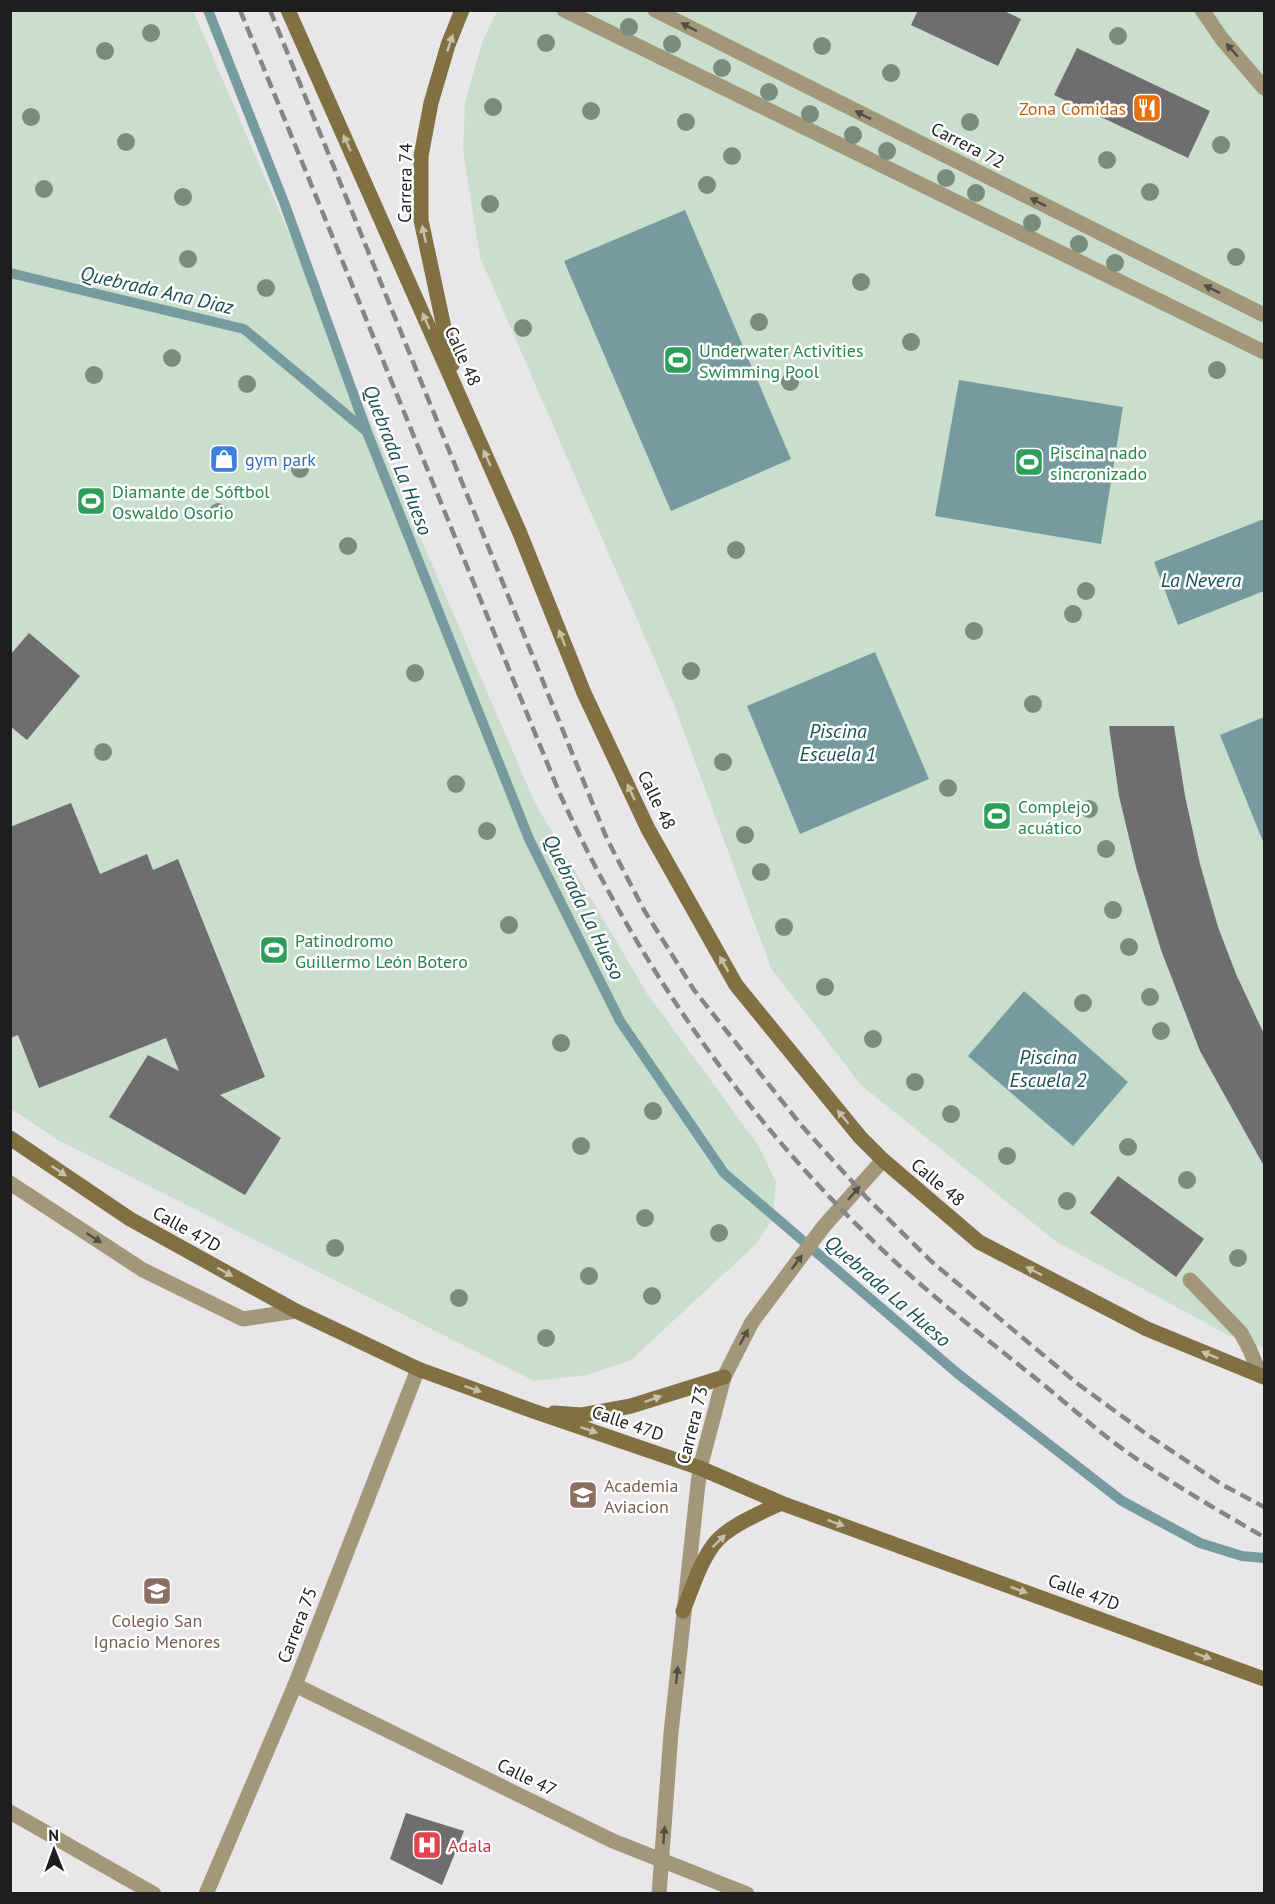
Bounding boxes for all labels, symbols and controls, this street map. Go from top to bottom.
one-way arrow [680,23,698,33]
one-way arrow [445,34,455,52]
one-way arrow [1226,43,1239,58]
restaurant icon: Zona Comidas [1131,92,1163,124]
place label: Zona Comidas [1019,97,1126,120]
one-way arrow [855,110,872,119]
street label: Carrera 72 [927,117,1009,173]
one-way arrow [342,134,351,152]
street label: Carrera 74 [393,143,417,223]
one-way arrow [1029,197,1046,207]
one-way arrow [419,224,428,243]
water label: Quebrada Ana Diaz [78,260,237,320]
one-way arrow [1204,284,1221,294]
one-way arrow [421,312,431,330]
street label: Calle 48 [440,323,486,389]
place label: Underwater Activities Swimming Pool [699,339,864,383]
sports icon: Underwater Activities Swimming Pool [662,344,694,376]
water label: Quebrada La Hueso [357,381,439,539]
place label: Piscina nado sincronizado [1050,441,1147,485]
shop icon: gym park [208,443,240,475]
sports icon: Piscina nado sincronizado [1013,446,1045,478]
place label: gym park [245,448,316,471]
one-way arrow [482,449,492,467]
place label: Diamante de Sóftbol Oswaldo Osorio [112,480,270,524]
sports icon: Diamante de Sóftbol Oswaldo Osorio [75,485,107,517]
water label: La Nevera [1161,567,1241,593]
one-way arrow [557,629,567,647]
water label: Piscina Escuela 1 [800,718,876,767]
street label: Calle 48 [633,767,681,833]
one-way arrow [626,784,635,801]
place label: Complejo acuático [1018,795,1091,839]
sports icon: Complejo acuático [981,800,1013,832]
water label: Quebrada La Hueso [537,830,631,984]
place label: Patinodromo Guillermo León Botero [295,929,468,973]
sports icon: Patinodromo Guillermo León Botero [258,934,290,966]
one-way arrow [719,955,729,972]
water label: Piscina Escuela 2 [1010,1044,1087,1093]
one-way arrow [837,1109,850,1125]
street label: Calle 48 [906,1153,970,1211]
one-way arrow [50,1165,66,1177]
one-way arrow [847,1186,860,1201]
street label: Calle 47D [149,1201,225,1257]
water label: Quebrada La Hueso [820,1229,957,1353]
one-way arrow [86,1232,102,1244]
one-way arrow [791,1255,803,1271]
one-way arrow [1026,1266,1043,1276]
one-way arrow [217,1267,234,1277]
one-way arrow [739,1328,749,1345]
one-way arrow [1201,1350,1219,1360]
street label: Carrera 73 [671,1384,713,1466]
one-way arrow [464,1385,482,1394]
one-way arrow [644,1393,662,1403]
street label: Calle 47D [589,1400,667,1446]
one-way arrow [580,1426,598,1435]
place label: Academia Aviacion [604,1474,679,1518]
school or university icon: Academia Aviacion [567,1479,599,1511]
one-way arrow [827,1519,845,1528]
one-way arrow [711,1535,725,1549]
street label: Calle 47D [1045,1568,1123,1616]
school or university icon: Colegio San Ignacio Menores [141,1575,173,1607]
street label: Carrera 75 [272,1584,322,1666]
one-way arrow [1010,1585,1028,1595]
place label: Colegio San Ignacio Menores [94,1609,220,1653]
one-way arrow [1194,1652,1212,1662]
one-way arrow [672,1666,682,1685]
street label: Calle 47 [494,1753,560,1801]
north arrow [24,1820,84,1880]
text: N [48,1825,59,1845]
one-way arrow [660,1826,669,1845]
hospital icon: Adala [411,1829,443,1861]
place label: Adala [448,1834,491,1857]

